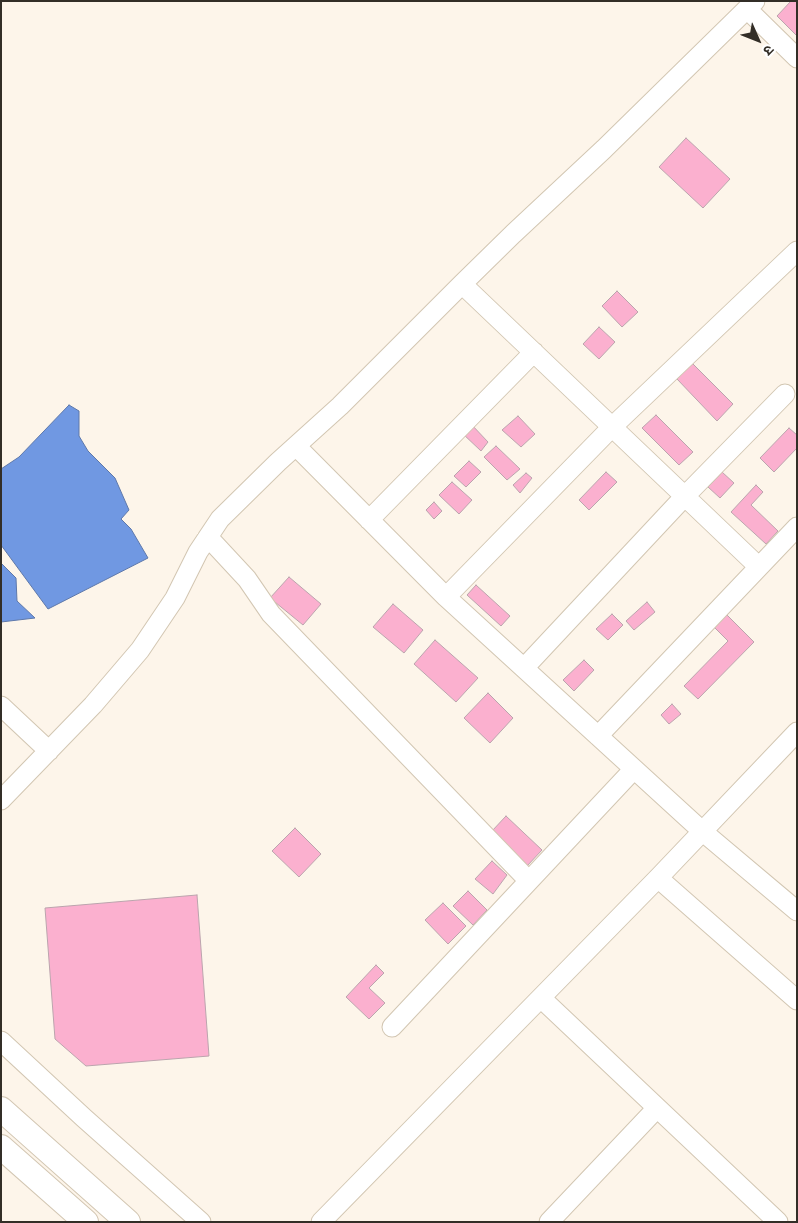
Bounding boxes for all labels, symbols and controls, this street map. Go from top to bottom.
north arrow [733,15,783,65]
text: उ [759,41,779,60]

